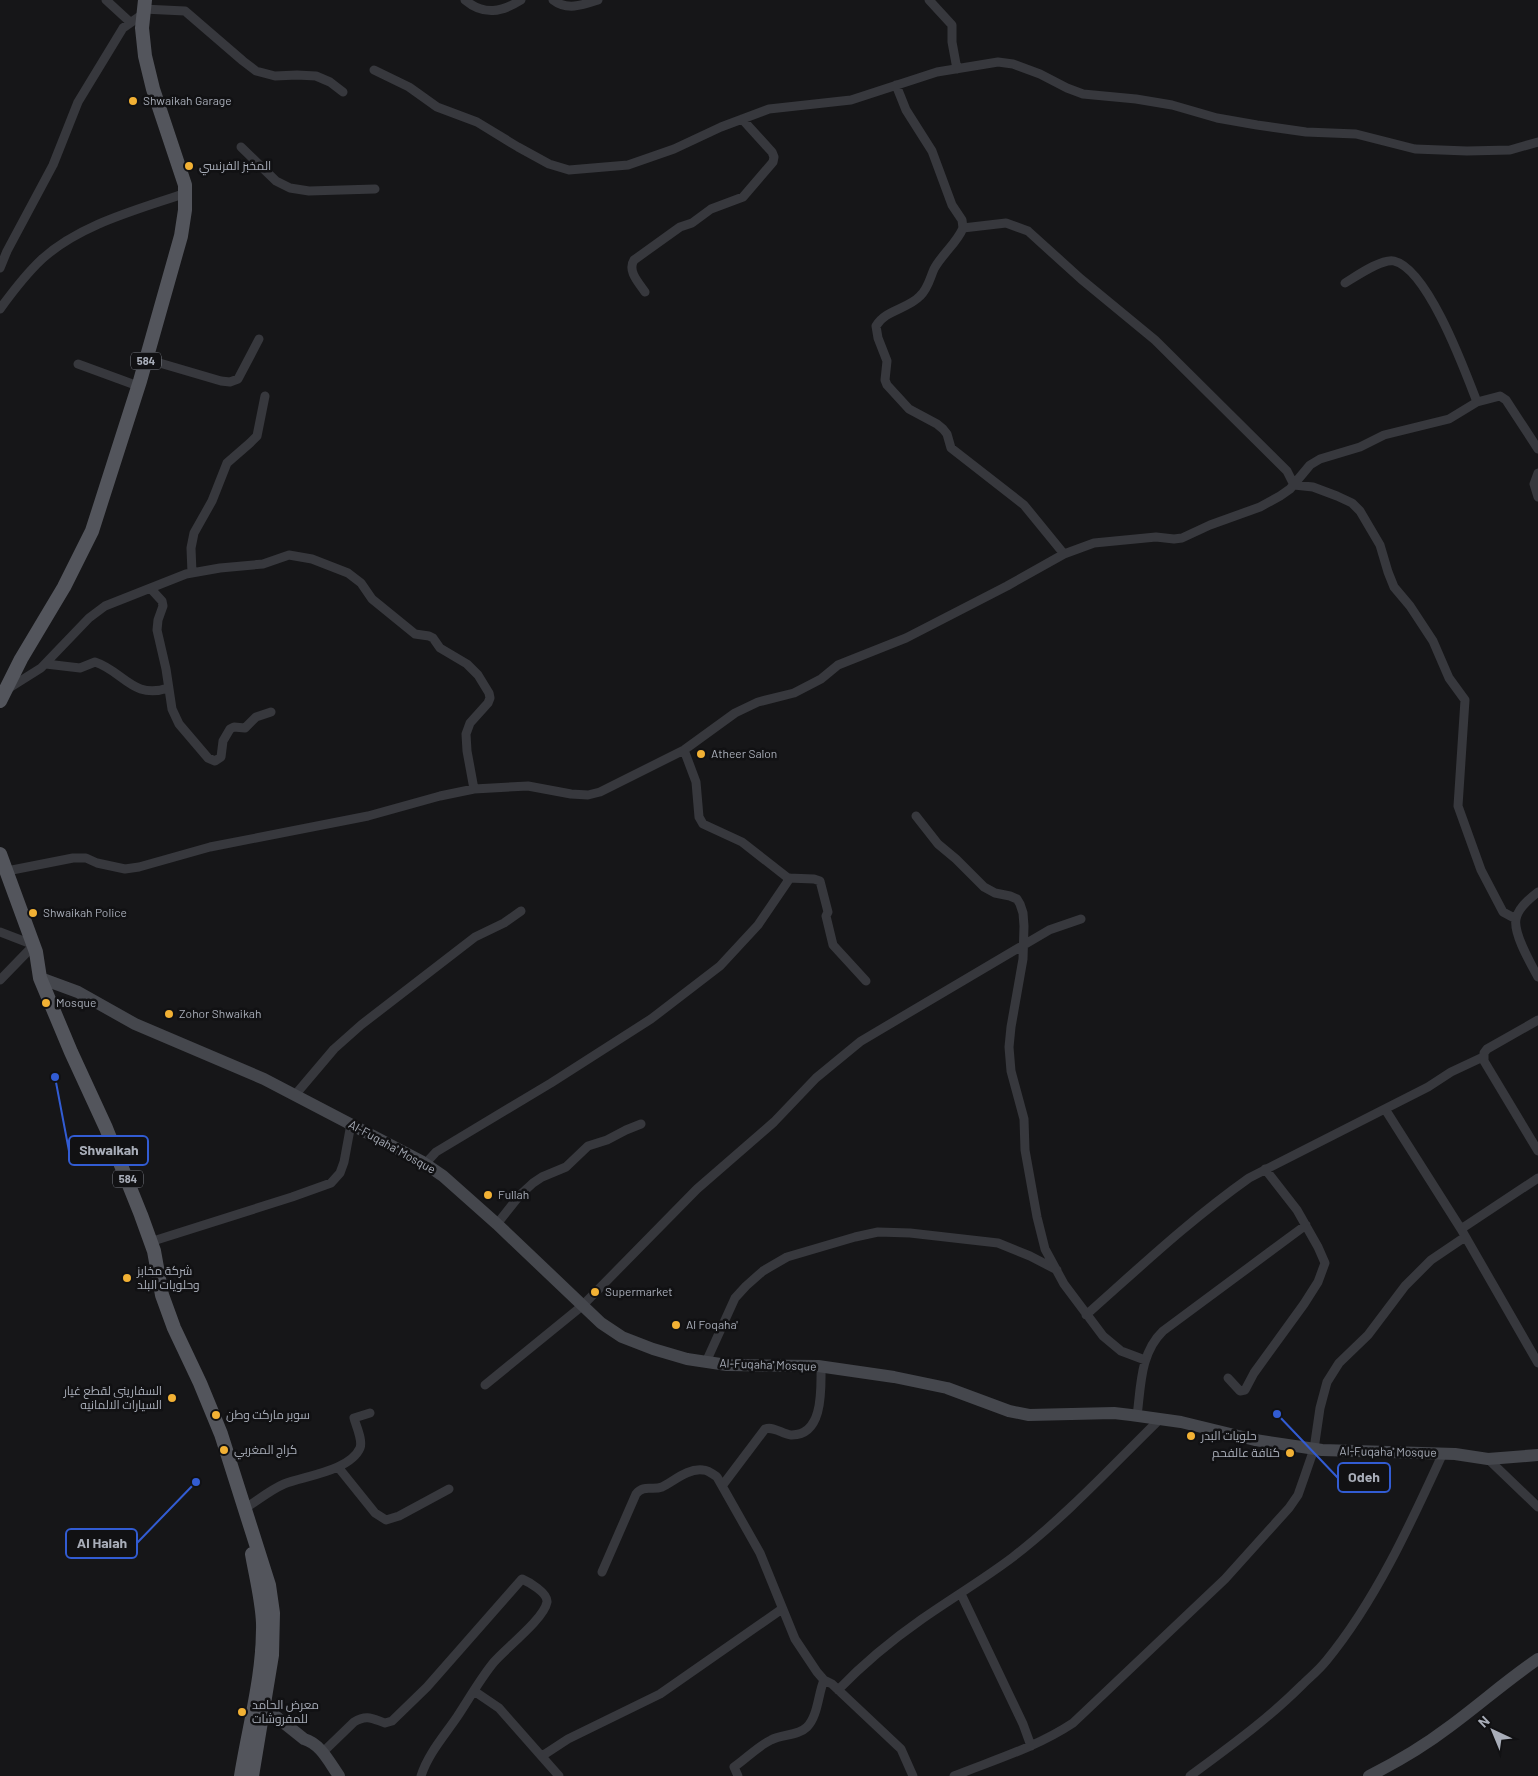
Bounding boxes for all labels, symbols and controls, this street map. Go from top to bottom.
place label: Shwaikah Garage [143,93,232,107]
marker: Shwaikah Garage [127,95,139,107]
place label: المخبز الفرنسي [199,158,271,176]
marker: المخبز الفرنسي [183,160,195,172]
road number: 584 [131,352,161,370]
place label: Atheer Salon [711,746,777,760]
marker: Atheer Salon [695,748,707,760]
place label: Shwaikah Police [43,905,127,919]
marker: Shwaikah Police [27,907,39,919]
place label: Mosque [56,995,96,1009]
marker: Mosque [40,997,52,1009]
place label: Zohor Shwaikah [179,1006,261,1020]
marker: Zohor Shwaikah [163,1008,175,1020]
street label: Al-Fuqaha' Mosque [347,1116,438,1176]
callout: Shwaikah [69,1136,148,1165]
text: Shwaikah [79,1141,139,1158]
road number: 584 [113,1170,143,1188]
place label: Fullah [498,1187,529,1201]
marker: Fullah [482,1189,494,1201]
place label: شركة مخابز وحلويات البلد [136,1263,200,1292]
marker: شركة مخابز وحلويات البلد [121,1272,133,1284]
place label: Supermarket [605,1284,673,1298]
marker: Supermarket [589,1286,601,1298]
place label: Al Foqaha' [686,1317,738,1331]
marker: Al Foqaha' [670,1319,682,1331]
street label: Al-Fuqaha' Mosque [719,1355,817,1373]
place label: السفاريني لقطع غيار السيارات الالمانيه [63,1383,162,1412]
marker: السفاريني لقطع غيار السيارات الالمانيه [166,1392,178,1404]
place label: سوبر ماركت وطن [226,1407,310,1422]
marker: سوبر ماركت وطن [210,1409,222,1421]
place label: حلويات البدر [1200,1428,1257,1443]
marker: حلويات البدر [1185,1430,1197,1442]
place label: كراج المغربي [234,1442,297,1460]
street label: Al-Fuqaha' Mosque [1339,1443,1437,1459]
marker: كراج المغربي [218,1444,230,1456]
place label: كنافة عالفحم [1212,1445,1280,1461]
marker: كنافة عالفحم [1284,1447,1296,1459]
callout: Odeh [1338,1463,1390,1492]
text: Odeh [1348,1468,1380,1485]
callout: Al Haiah [66,1529,137,1558]
text: Al Haiah [77,1534,127,1551]
place label: معرض الحامد للمفروشات [252,1697,319,1726]
marker: معرض الحامد للمفروشات [236,1706,248,1718]
north arrow [1468,1706,1518,1756]
text: N [1474,1712,1493,1731]

